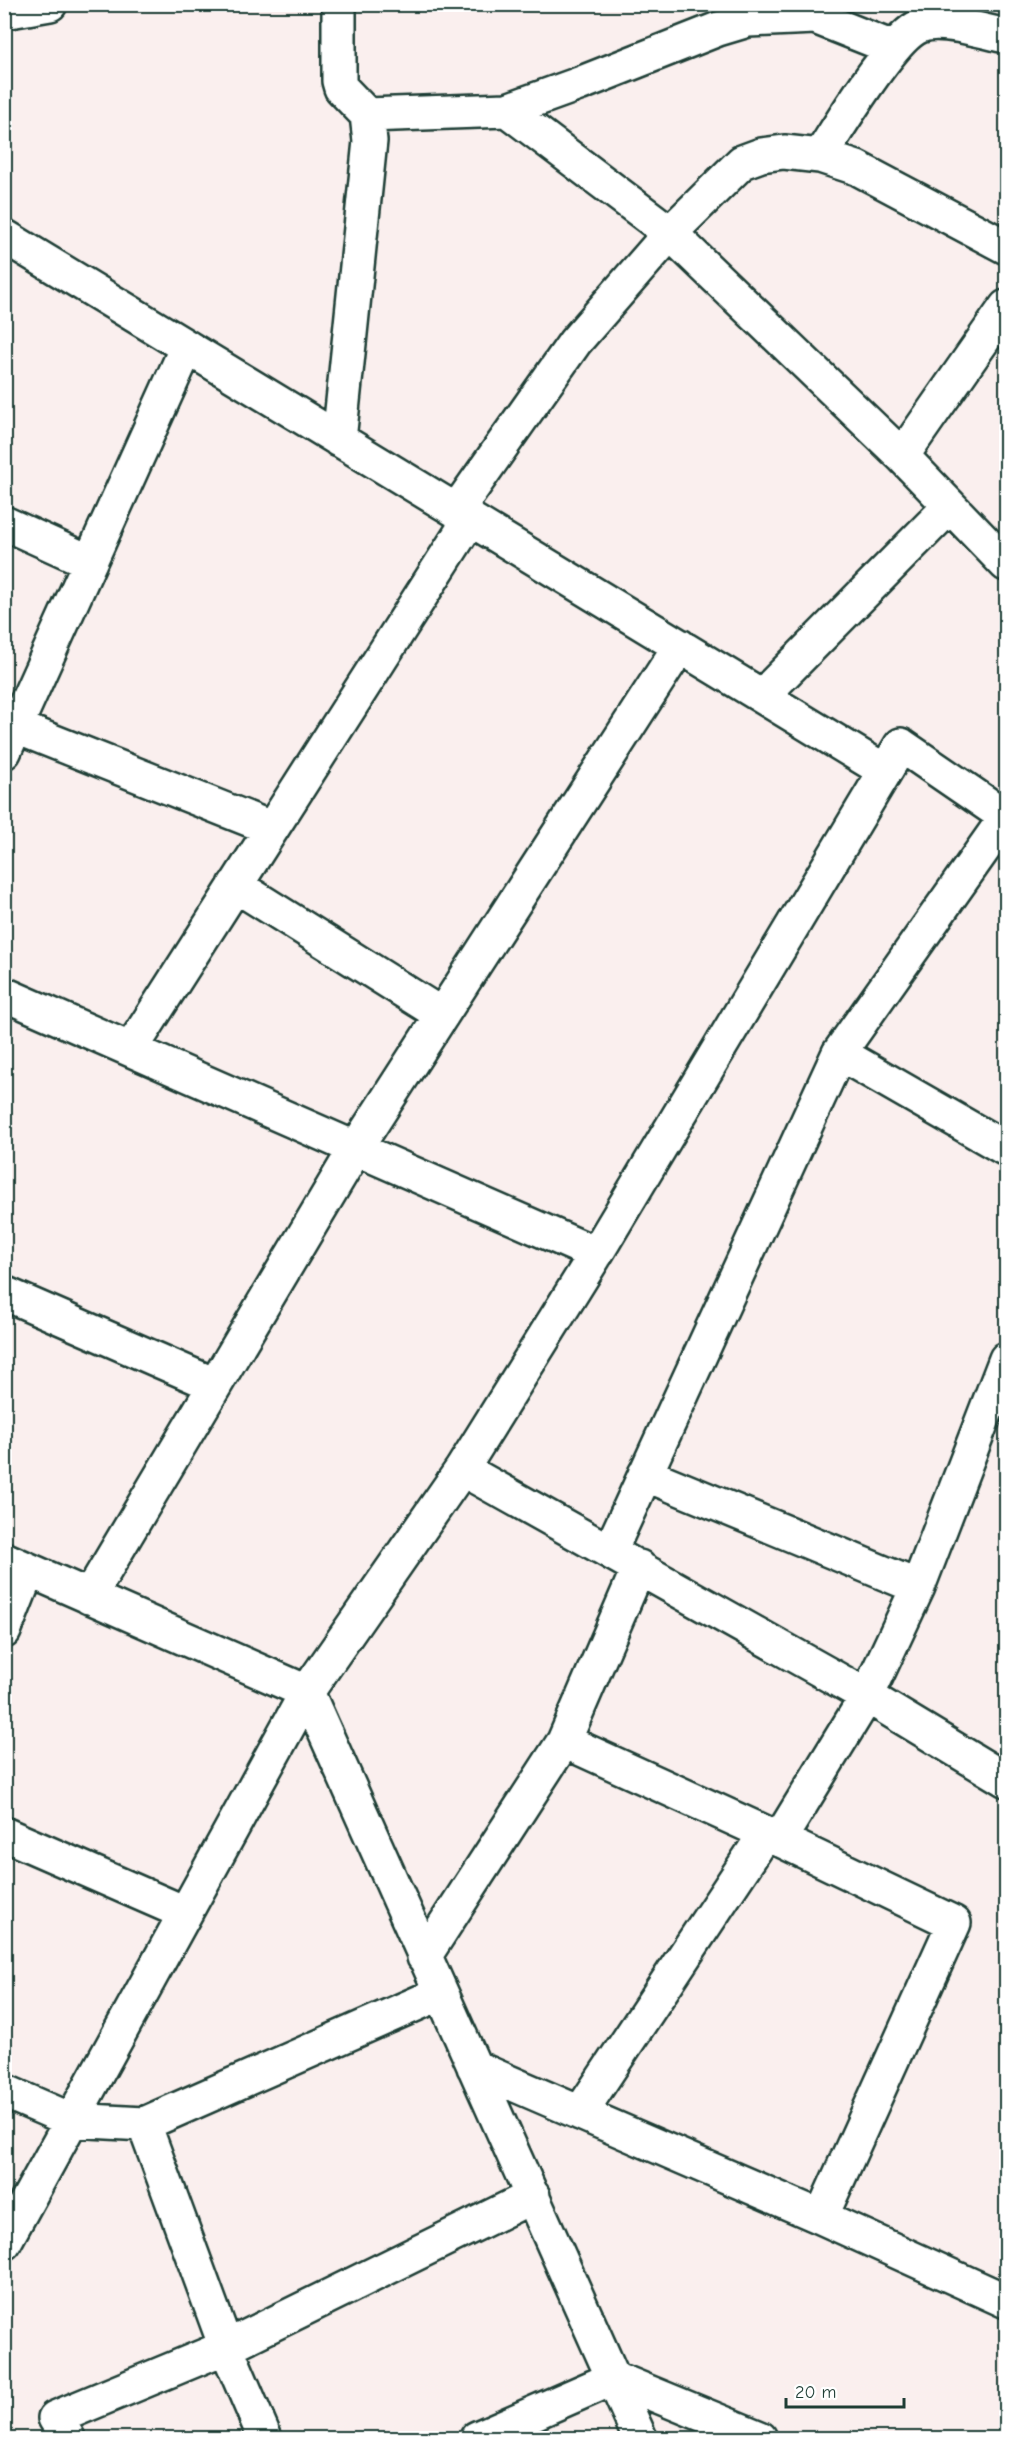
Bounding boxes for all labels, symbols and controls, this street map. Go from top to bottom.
scale bar [786,2371,904,2409]
text: 20 m [795,2382,836,2403]

